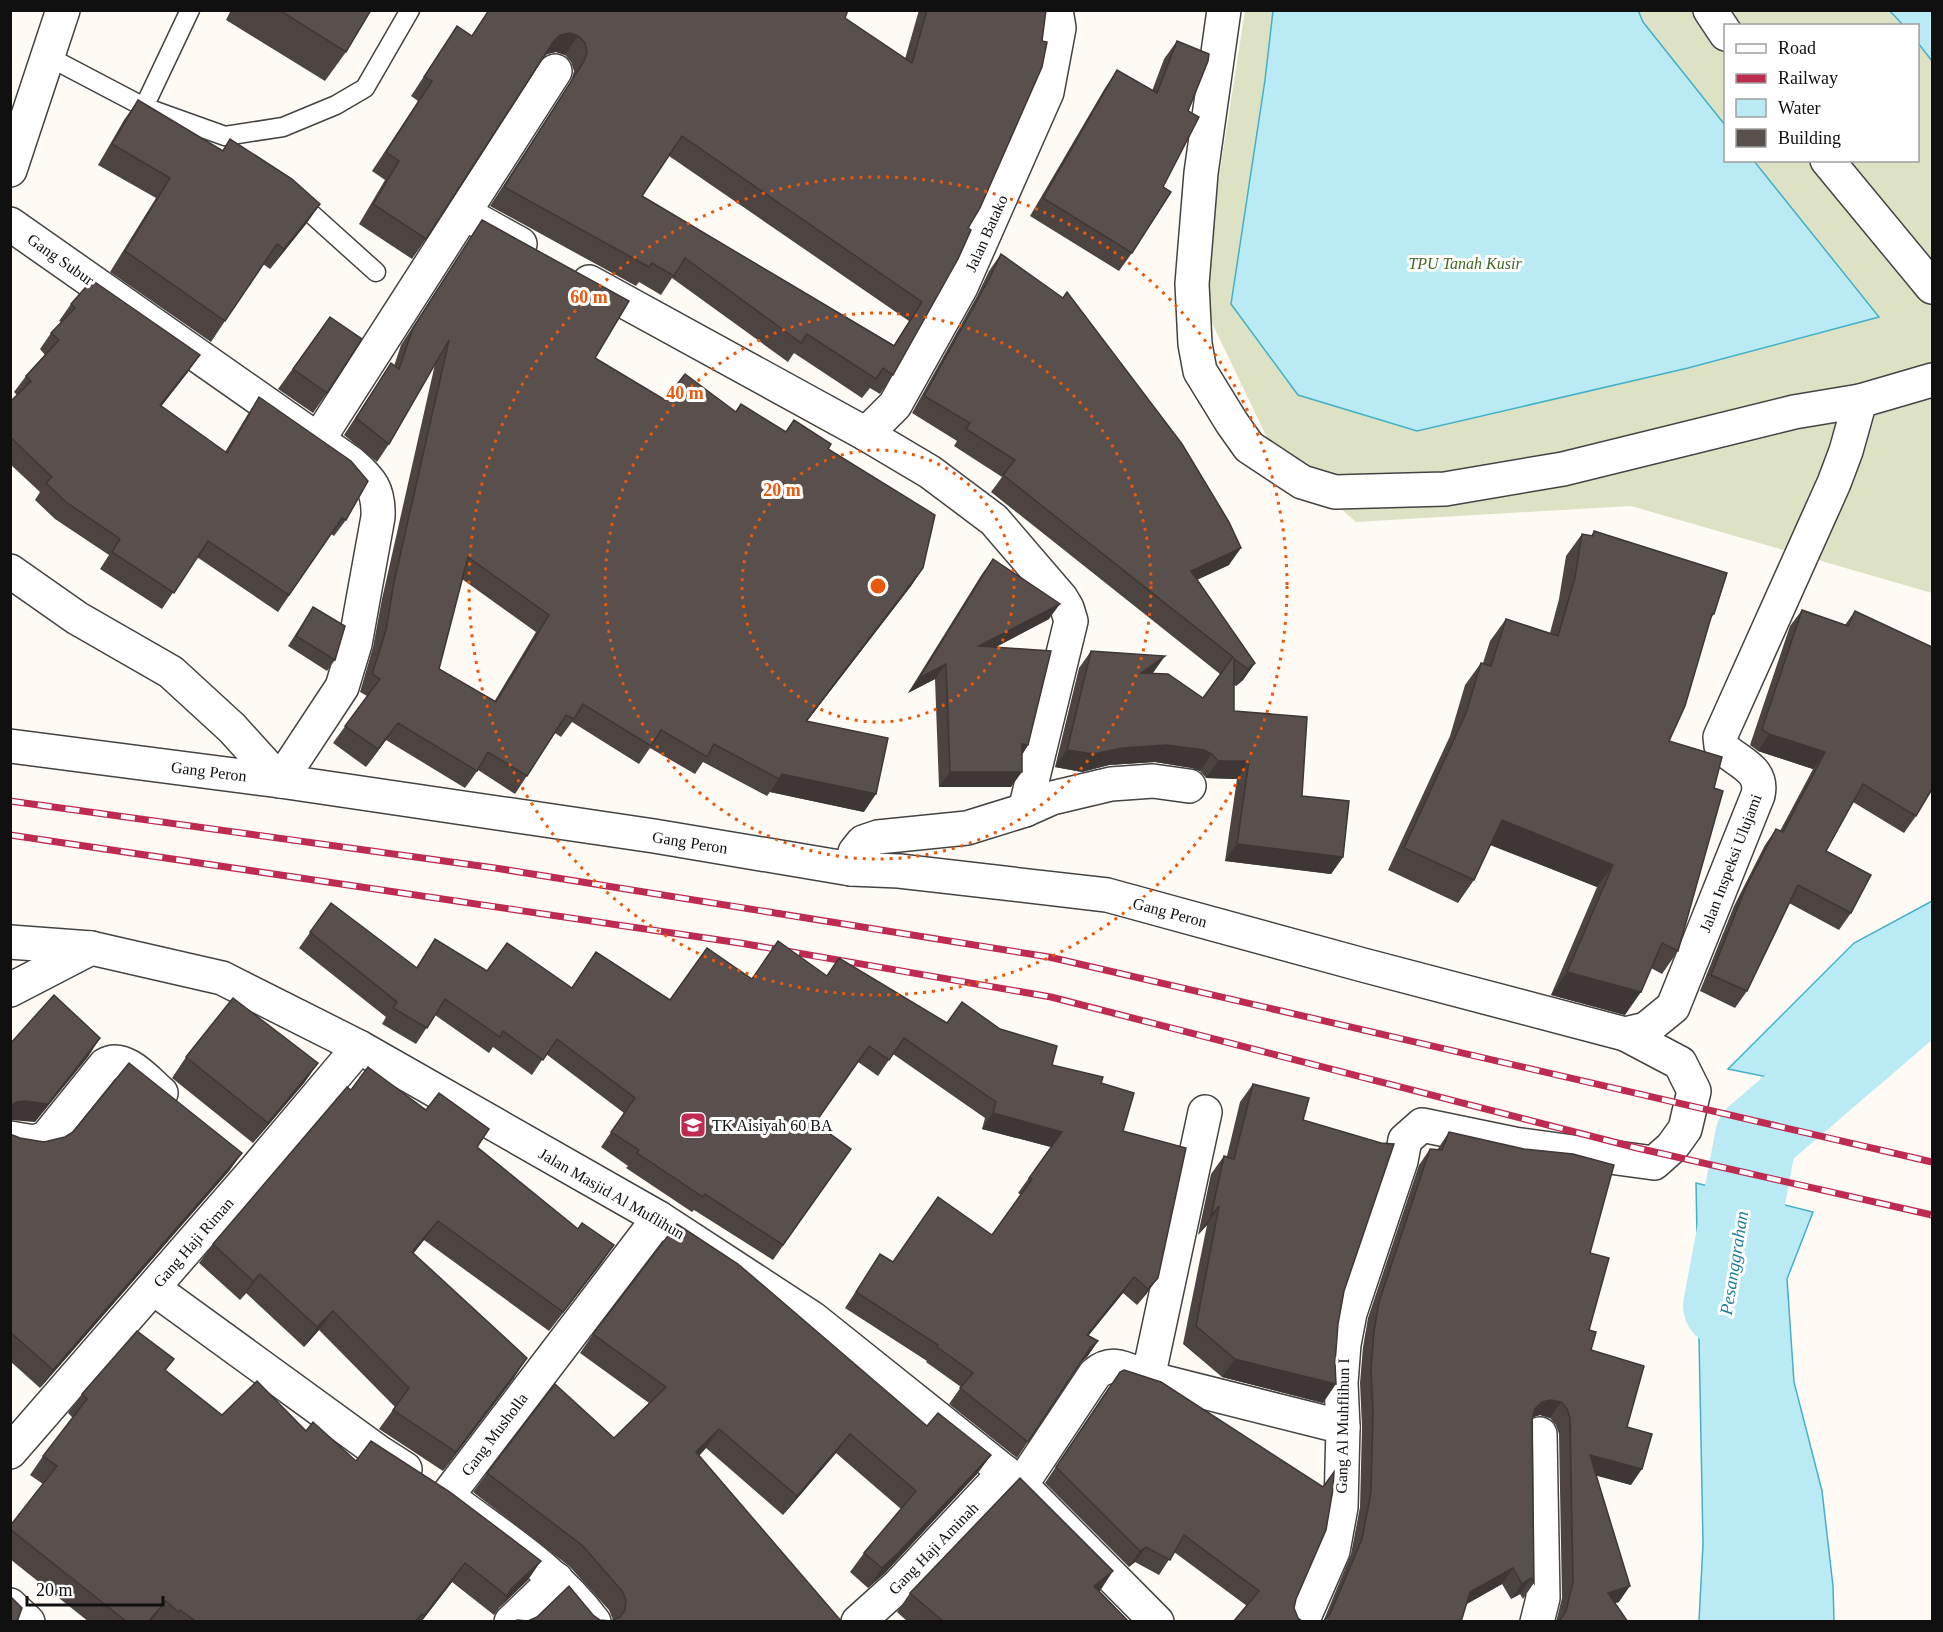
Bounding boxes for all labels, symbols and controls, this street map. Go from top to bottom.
legend [1724,24,1919,162]
text: Road [1778,38,1816,58]
text: Railway [1778,68,1838,88]
text: Water [1778,98,1821,118]
text: Building [1778,128,1841,148]
street label: Jalan Batako [962,192,1011,274]
street label: Gang Subur [24,230,98,290]
park label: TPU Tanah Kusir [1408,255,1522,272]
text: 60 m [570,287,608,307]
text: 40 m [666,383,704,403]
text: 20 m [763,480,801,500]
centre of rings [868,576,888,596]
street label: Gang Peron [170,758,248,786]
street label: Jalan Inspeksi Ulujami [1696,791,1766,935]
street label: Gang Peron [651,828,729,858]
street label: Gang Peron [1131,894,1209,931]
school or university icon: TK Aisiyah 60 BA [678,1110,708,1140]
place label: TK Aisiyah 60 BA [712,1117,833,1135]
street label: Jalan Masjid Al Muflihun [536,1145,687,1243]
street label: Gang Haji Riman [150,1194,238,1291]
water label: Pesanggrahan [1716,1210,1752,1317]
street label: Gang Al Muhflihun I [1333,1358,1353,1494]
street label: Gang Musholla [458,1390,532,1480]
street label: Gang Haji Aminah [885,1499,982,1598]
scale bar [27,1569,164,1607]
text: 20 m [36,1580,73,1600]

